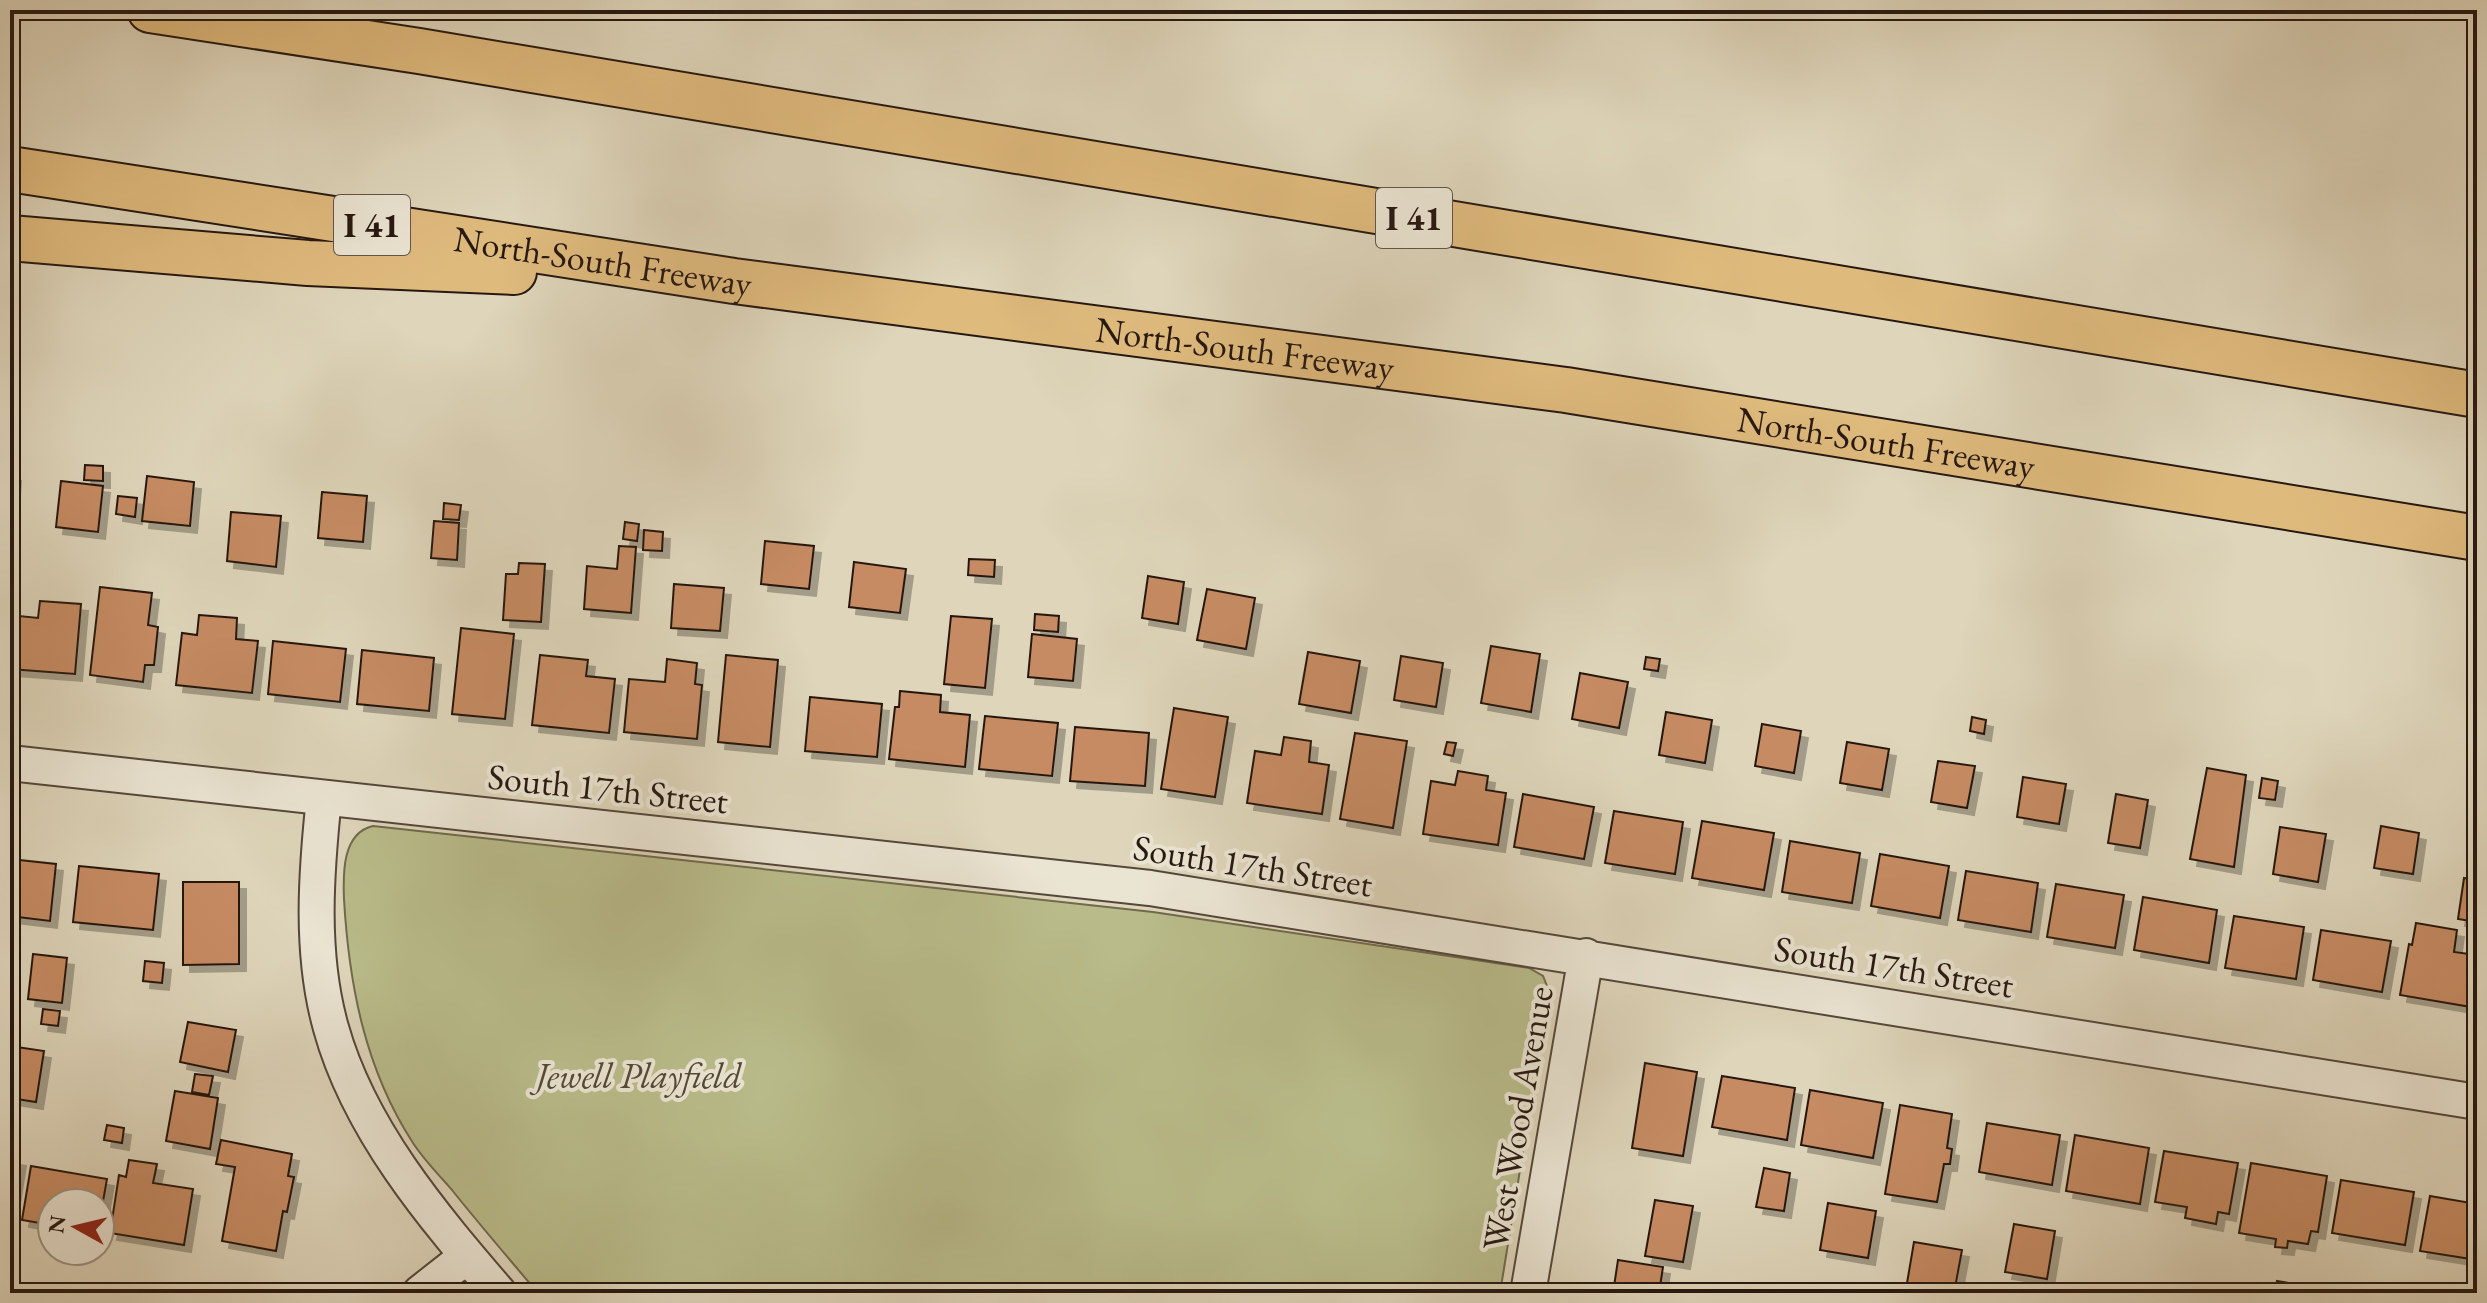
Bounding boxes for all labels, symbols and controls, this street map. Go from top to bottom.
road number: I 41 [1376,188,1452,248]
road number: I 41 [334,195,410,255]
street label: North-South Freeway [451,215,755,307]
street label: North-South Freeway [1093,306,1397,391]
street label: North-South Freeway [1734,395,2038,490]
street label: South 17th Street [486,753,731,825]
street label: South 17th Street [1130,823,1376,908]
street label: South 17th Street [1771,924,2017,1009]
street label: West Wood Avenue [1471,982,1564,1254]
park label: Jewell Playfield [529,1052,742,1099]
north arrow [36,1187,116,1267]
text: N [41,1213,72,1235]

